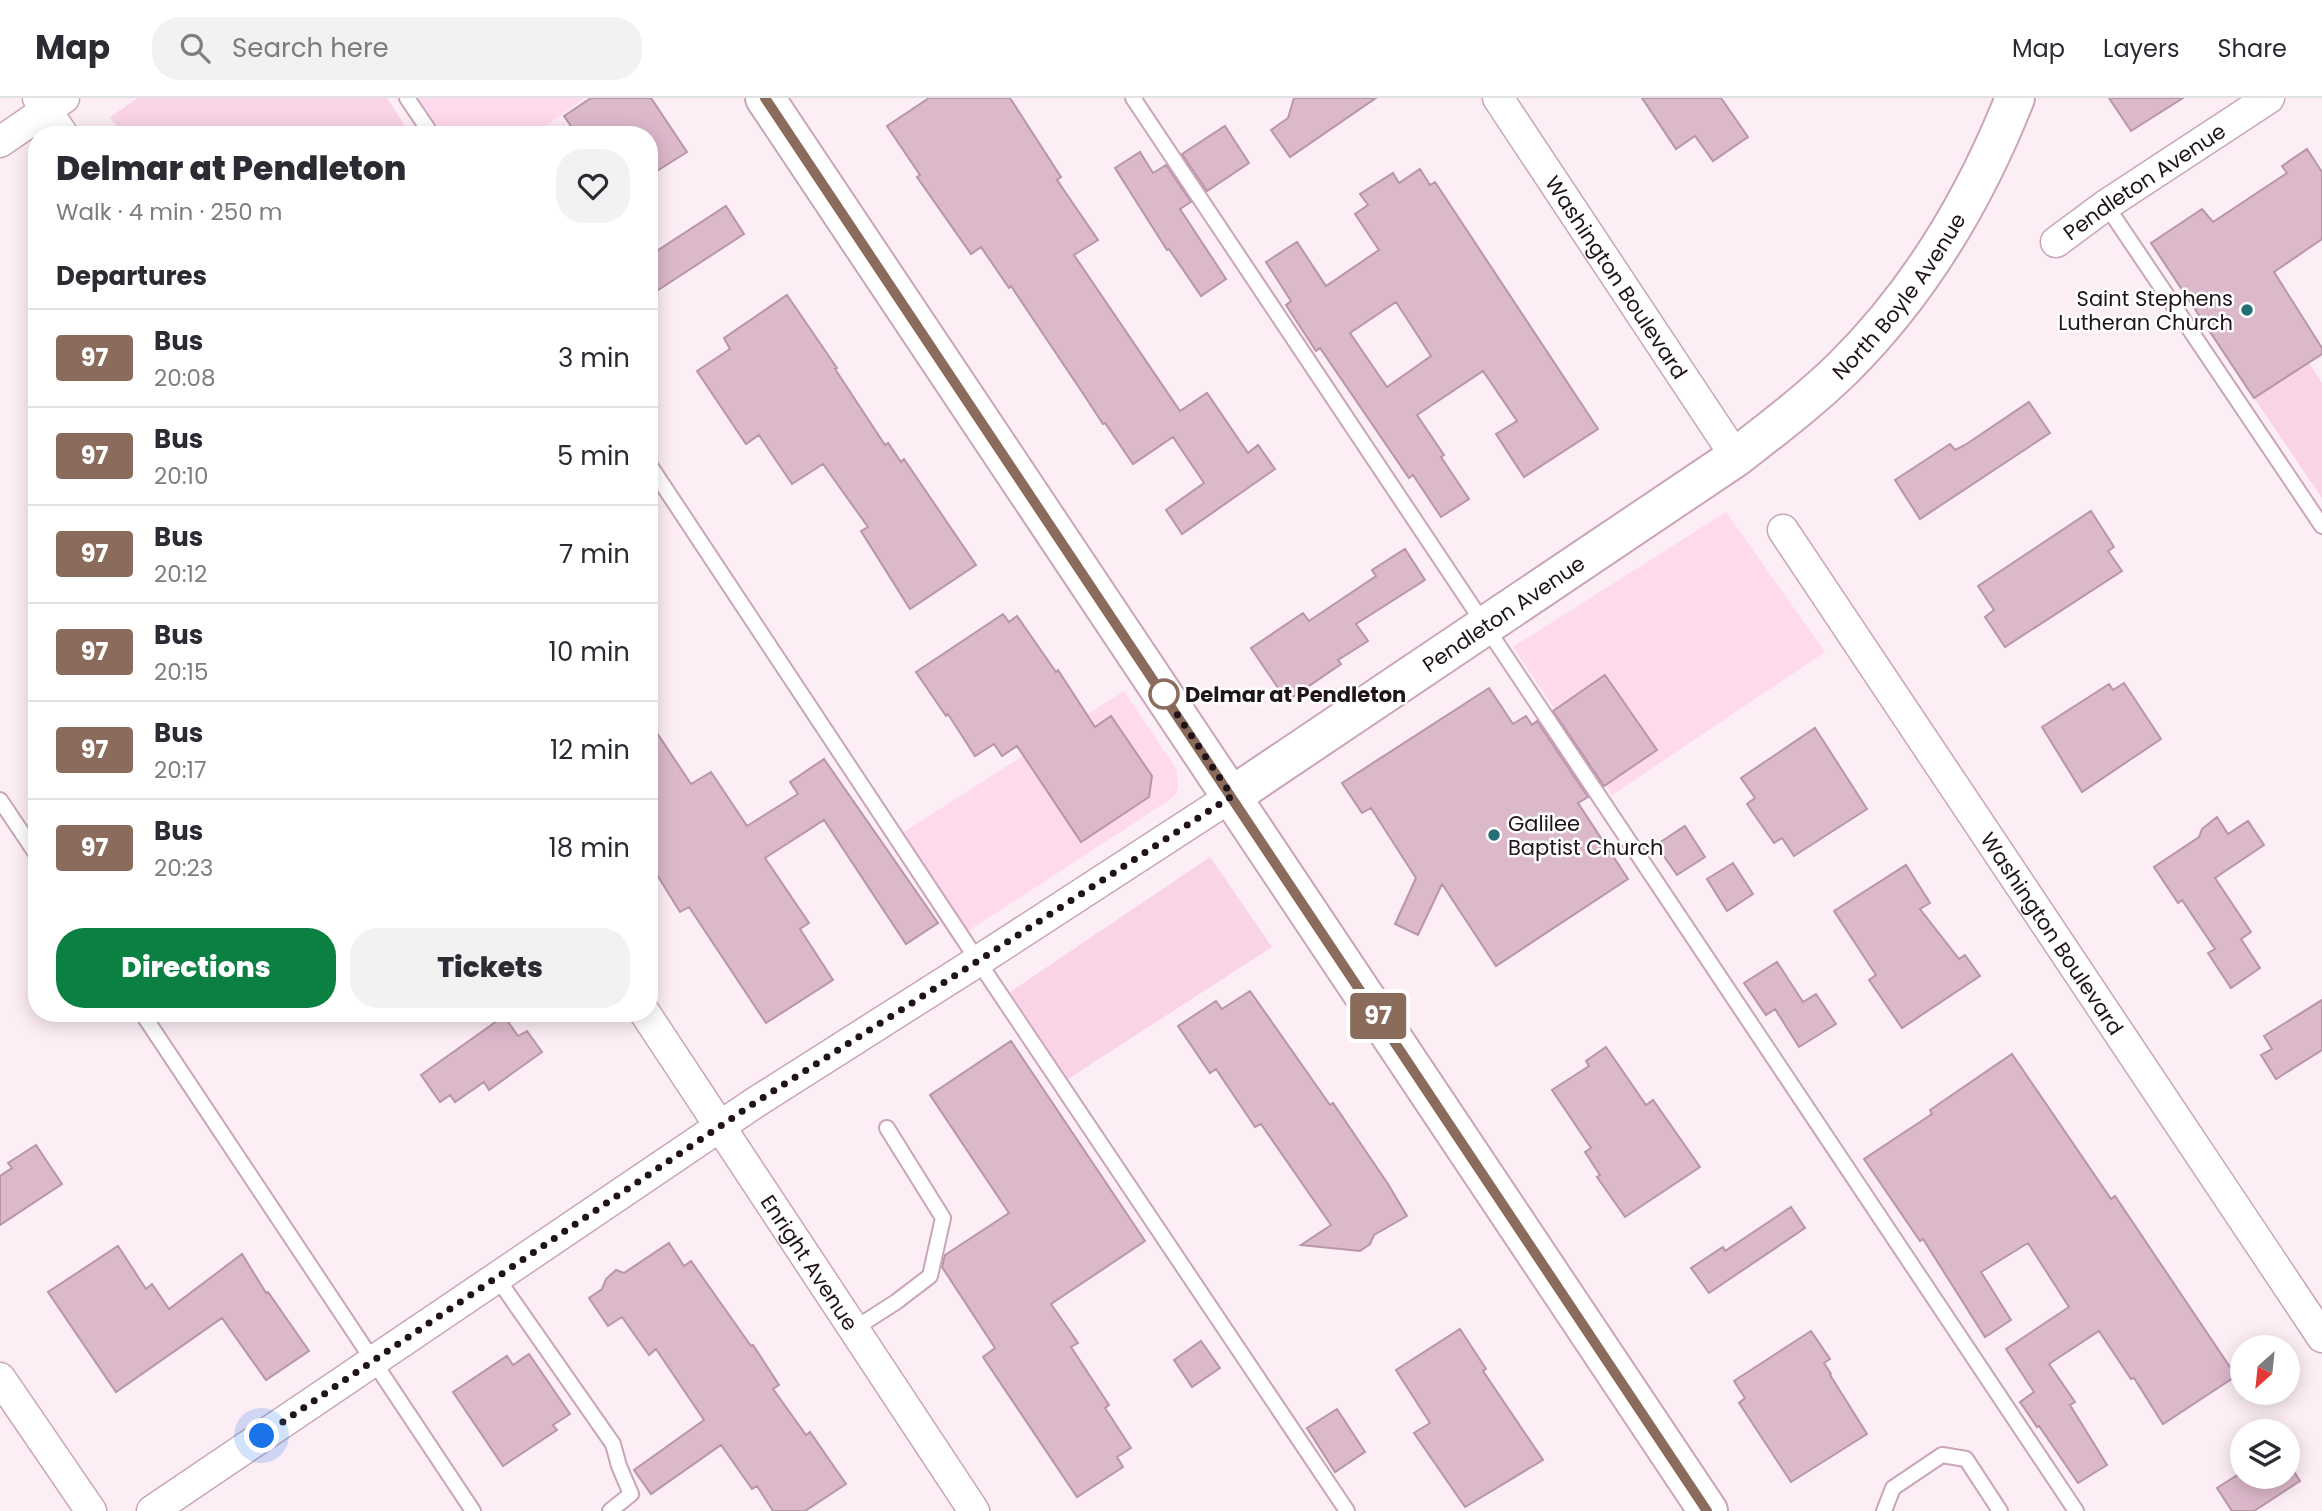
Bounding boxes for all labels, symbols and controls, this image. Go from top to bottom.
search box [152,17,642,80]
text: Map [35,24,110,71]
icon: search [176,29,214,67]
text: Search here [232,30,389,66]
text: Map [2012,32,2065,65]
text: Layers [2103,32,2179,65]
text: Share [2217,32,2287,65]
street label: Pendleton Avenue [2057,116,2231,247]
text: Delmar at Pendleton [56,145,407,192]
button: heart [556,149,630,223]
street label: Washington Boulevard [1539,170,1695,384]
text: Walk · 4 min · 250 m [56,196,282,228]
street label: North Boyle Avenue [1825,207,1972,386]
text: Departures [56,258,207,294]
place label: Saint Stephens Lutheran Church [2058,284,2233,337]
marker: Saint Stephens Lutheran Church [2239,302,2255,318]
text: Bus [154,323,203,359]
text: 3 min [558,340,630,376]
text: 97 [81,341,108,374]
text: 20:08 [154,362,216,394]
text: Bus [154,421,203,457]
text: 5 min [557,438,630,474]
text: 97 [81,439,108,472]
text: 20:10 [154,460,208,492]
text: Bus [154,519,203,555]
text: 7 min [559,536,630,572]
text: 97 [81,537,108,570]
street label: Pendleton Avenue [1416,548,1590,679]
text: 20:12 [154,558,207,590]
text: Bus [154,617,203,653]
text: 10 min [549,634,630,670]
text: 97 [81,635,108,668]
text: 20:15 [154,656,208,688]
marker: Delmar at Pendleton [1149,679,1179,709]
place label: Delmar at Pendleton [1185,680,1406,709]
text: Bus [154,715,203,751]
text: 12 min [550,732,630,768]
text: 97 [81,733,108,766]
text: 20:17 [154,754,207,786]
place label: Galilee Baptist Church [1508,809,1663,862]
text: Bus [154,813,203,849]
street label: Washington Boulevard [1974,826,2131,1040]
marker: Galilee Baptist Church [1486,827,1502,843]
text: 18 min [549,830,630,866]
text: 97 [81,831,108,864]
text: 20:23 [154,852,213,884]
button: Directions [56,928,336,1008]
button: Tickets [350,928,630,1008]
line badge: 97 [1346,993,1410,1039]
text: 97 [1364,999,1392,1032]
street label: Enright Avenue [754,1189,865,1336]
north arrow [2230,1335,2300,1405]
map controls [2230,1335,2300,1489]
your location [244,1418,279,1453]
button: layers [2230,1419,2300,1489]

